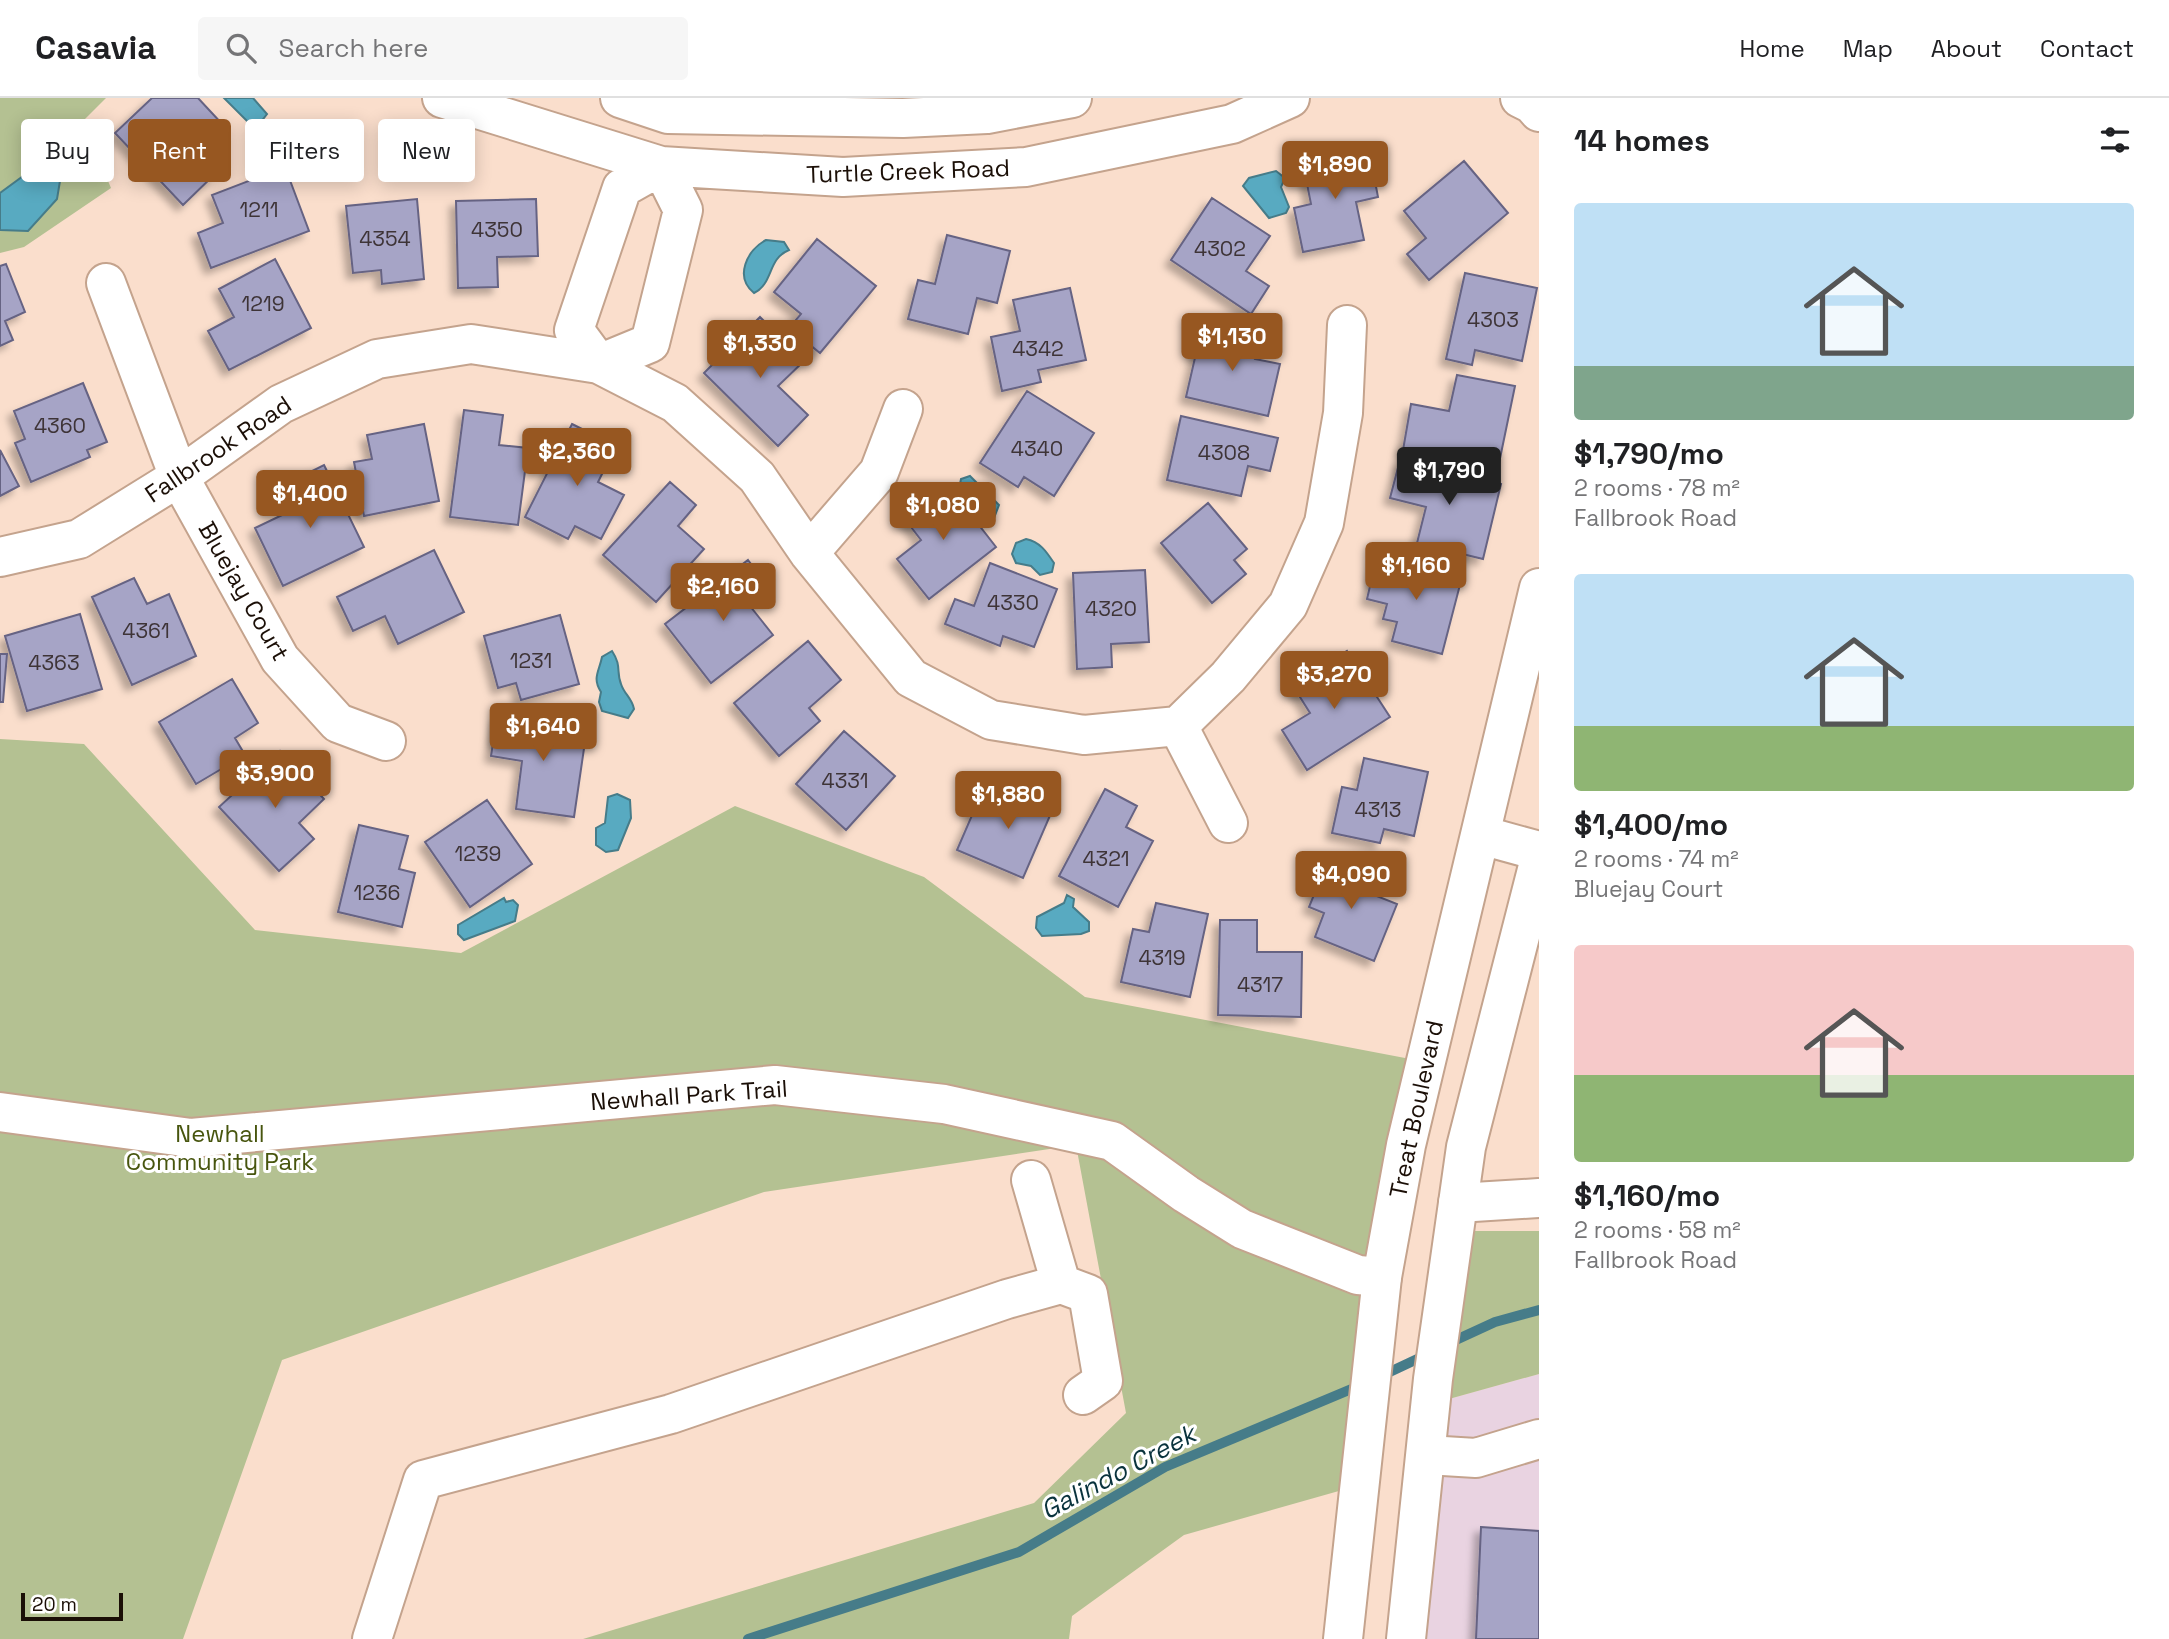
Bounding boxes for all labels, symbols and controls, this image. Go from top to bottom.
search box [198,17,688,80]
text: Casavia [35,27,156,69]
icon: search [222,29,260,67]
text: Search here [278,31,428,65]
text: Home [1739,33,1805,64]
text: Map [1843,33,1893,64]
text: About [1931,33,2002,64]
text: Contact [2040,33,2134,64]
chip: Buy [21,119,114,182]
chip: Rent [128,119,231,182]
chip: Filters [245,119,364,182]
chip: New [378,119,475,182]
text: 14 homes [1574,121,1710,160]
icon: filters [2096,121,2134,159]
pin: $1,890 [1278,141,1392,201]
text: $1,890 [1298,149,1372,179]
street label: Turtle Creek Road [806,152,1010,190]
house number: 1211 [240,196,279,223]
house number: 4350 [471,216,523,243]
house number: 4354 [359,225,411,252]
house number: 4302 [1194,235,1246,262]
icon: home [1791,248,1917,374]
house number: 1219 [241,290,285,317]
house number: 4303 [1467,306,1519,333]
pin: $1,130 [1175,314,1289,373]
pin: $1,330 [703,320,817,380]
text: $1,130 [1197,321,1267,351]
text: $1,330 [723,328,797,358]
house number: 4342 [1012,335,1064,362]
street label: Fallbrook Road [139,389,297,509]
house number: 4360 [34,412,86,439]
pin: $2,360 [520,428,634,488]
text: $1,790/mo [1574,434,1724,473]
house number: 4340 [1011,435,1063,462]
text: $2,360 [538,436,616,466]
house number: 4308 [1198,439,1250,466]
pin: $1,790 [1392,448,1506,507]
text: $1,790 [1413,455,1485,485]
pin: $1,400 [253,470,367,530]
text: 2 rooms · 78 m² [1574,473,1740,503]
text: $1,400 [272,478,348,508]
pin: $1,080 [886,482,1000,542]
text: $1,080 [906,490,980,520]
text: Fallbrook Road [1574,503,1737,533]
street label: Bluejay Court [192,516,296,666]
pin: $1,160 [1359,542,1473,602]
text: $1,160 [1381,550,1451,580]
pin: $2,160 [666,564,780,623]
text: $2,160 [687,571,759,601]
house number: 4330 [987,589,1039,616]
house number: 4320 [1085,595,1137,622]
house number: 4361 [122,617,170,644]
icon: home [1791,619,1917,745]
house number: 1231 [510,647,552,674]
house number: 4363 [28,649,80,676]
pin: $3,270 [1277,652,1391,711]
text: $3,270 [1296,659,1372,689]
pin: $1,640 [486,704,600,763]
text: $1,640 [506,711,580,741]
pin: $3,900 [218,750,332,810]
text: $3,900 [236,758,314,788]
house number: 4331 [822,767,868,794]
pin: $1,880 [951,772,1065,831]
text: $1,880 [971,779,1045,809]
house number: 4313 [1355,796,1401,823]
text: $1,400/mo [1574,805,1728,844]
house number: 1239 [455,840,501,867]
text: 2 rooms · 74 m² [1574,844,1739,874]
house number: 4321 [1082,845,1130,872]
pin: $4,090 [1294,852,1408,911]
text: $4,090 [1311,859,1391,889]
text: Bluejay Court [1574,874,1723,904]
house number: 1236 [354,879,400,906]
house number: 4319 [1138,944,1186,971]
house number: 4317 [1237,971,1283,998]
icon: home [1791,990,1917,1116]
street label: Treat Boulevard [1382,1017,1450,1201]
street label: Newhall Park Trail [589,1073,789,1117]
park label: Newhall Community Park [126,1118,314,1177]
text: $1,160/mo [1574,1176,1720,1215]
text: 2 rooms · 58 m² [1574,1215,1741,1245]
text: Fallbrook Road [1574,1245,1737,1275]
water label: Galindo Creek [1034,1415,1204,1527]
scale bar [21,1590,122,1622]
text: 20 m [32,1592,77,1617]

